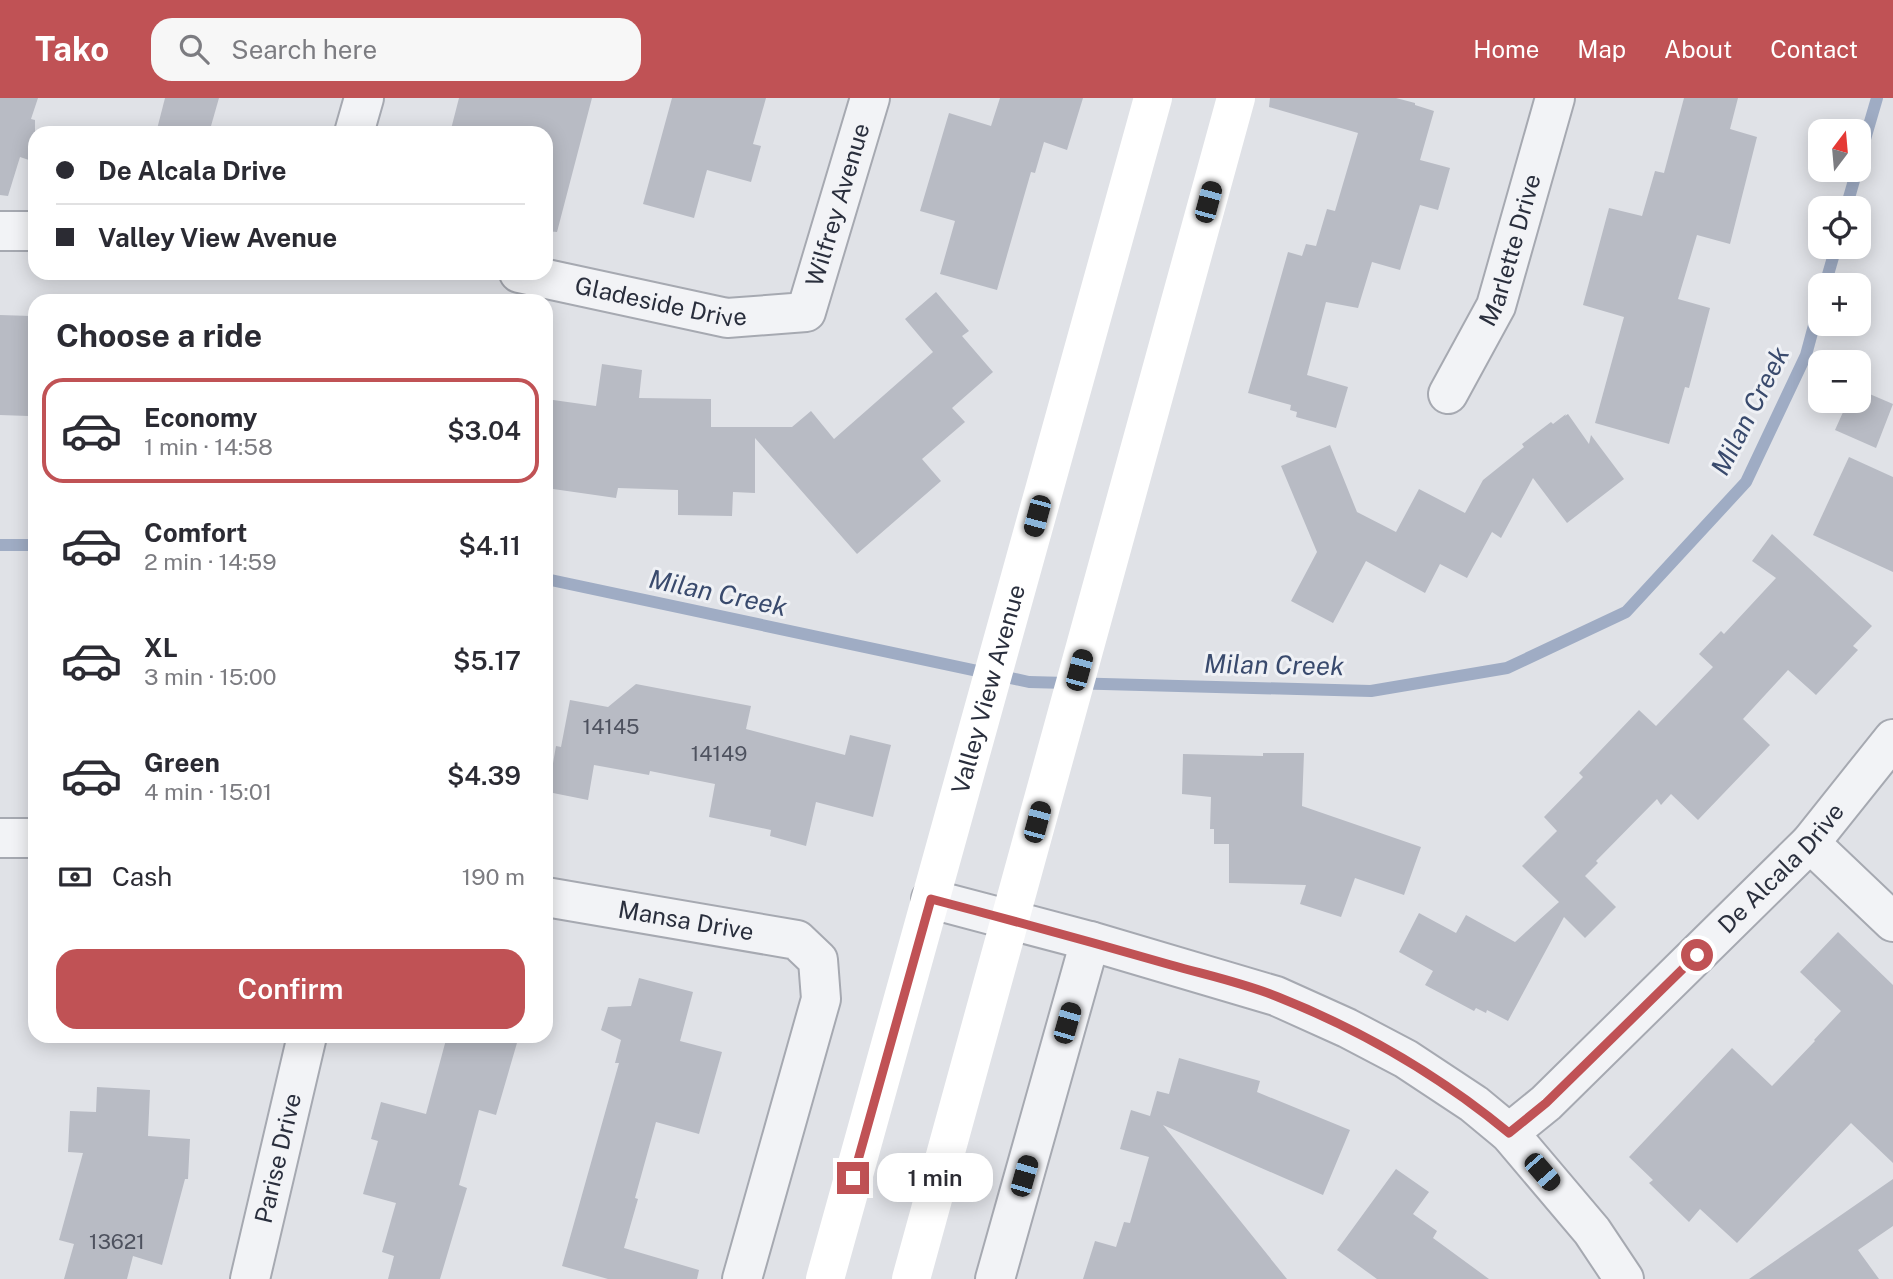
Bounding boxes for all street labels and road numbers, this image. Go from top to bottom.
street label: Wilfrey Avenue [800,119,875,289]
street label: Marlette Drive [1473,171,1546,331]
street label: Gladeside Drive [572,270,748,331]
street label: Valley View Avenue [945,581,1030,797]
street label: De Alcala Drive [1712,797,1849,939]
street label: Mansa Drive [616,895,756,945]
street label: Parise Drive [249,1090,306,1226]

